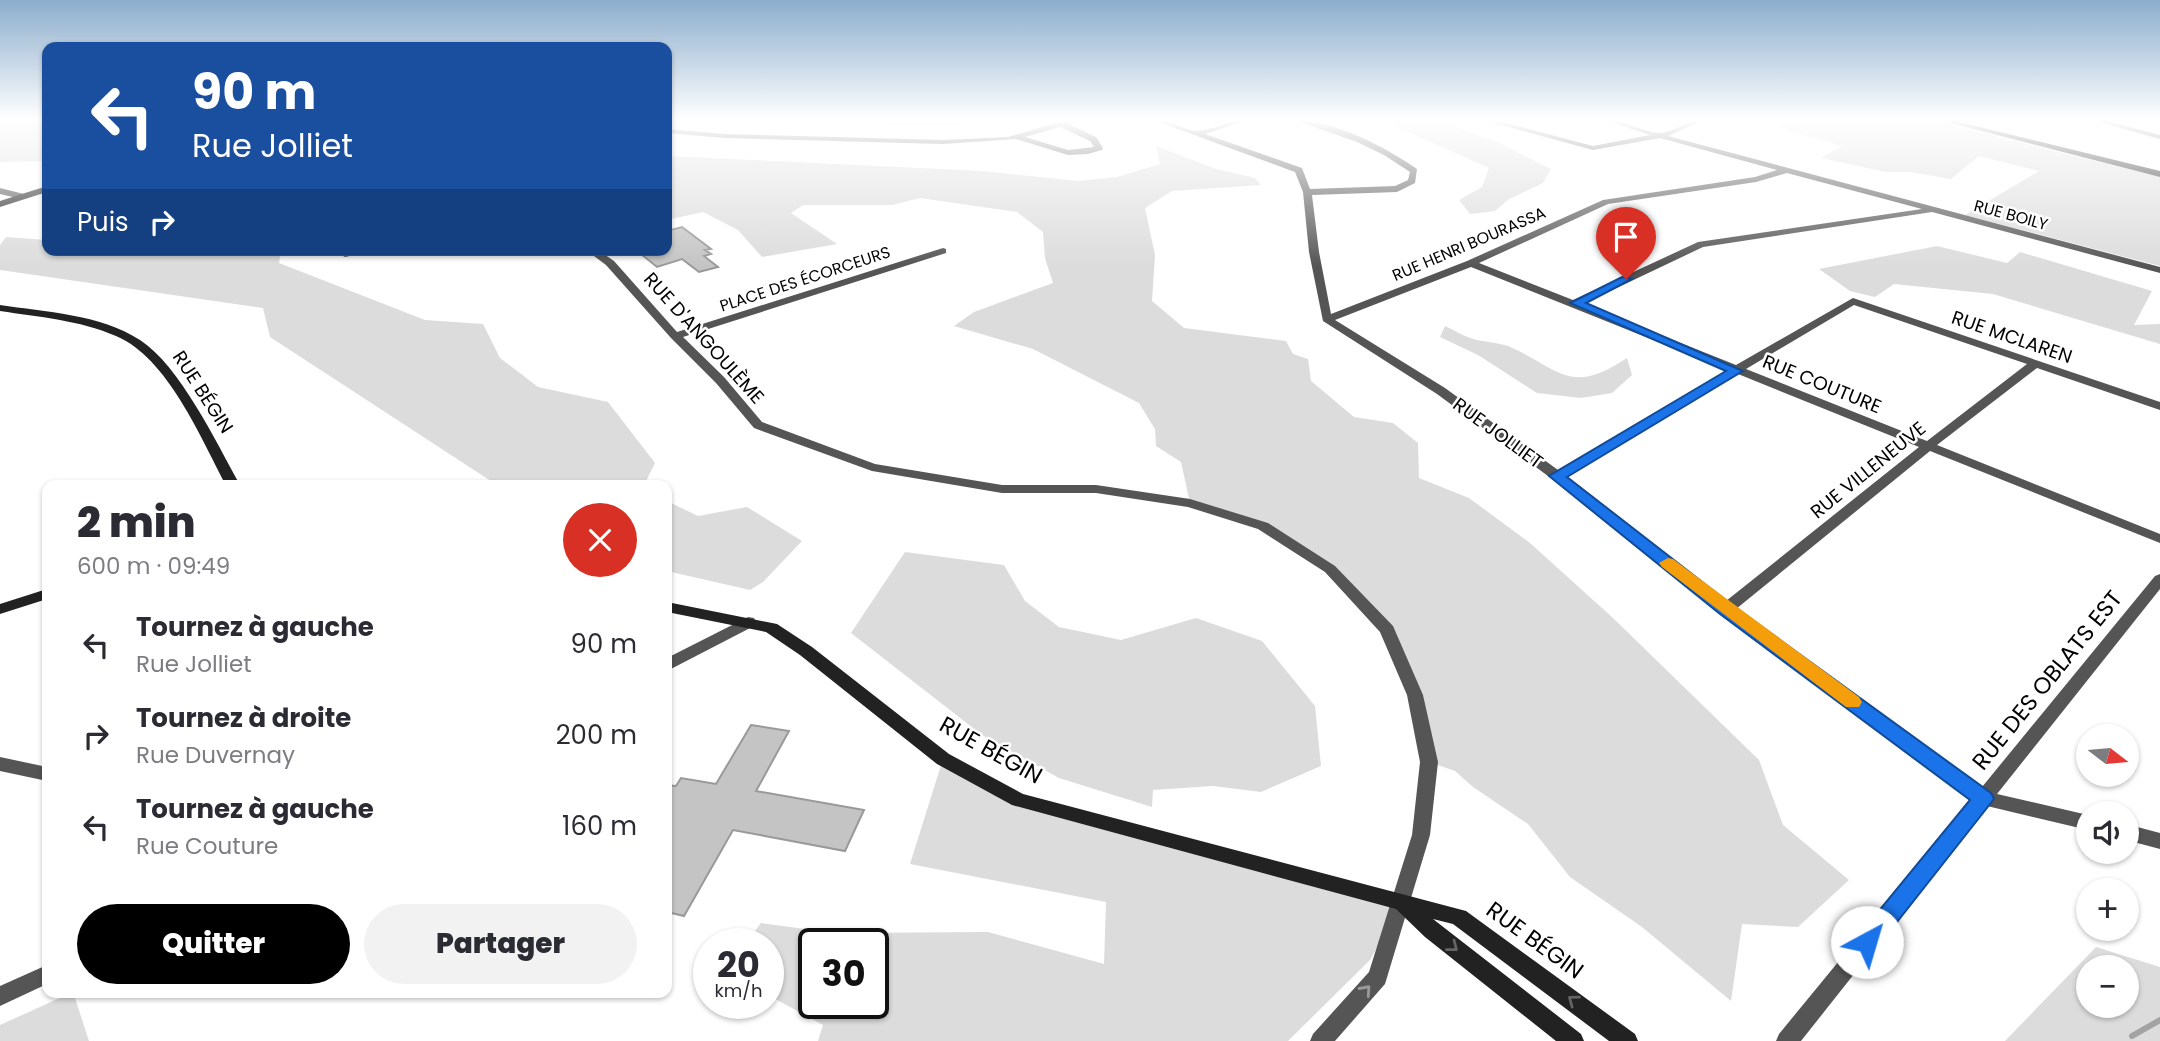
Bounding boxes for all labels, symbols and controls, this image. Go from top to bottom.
text: 90 m [192,58,316,126]
icon: left [77,70,168,161]
text: Rue Jolliet [192,123,353,168]
street label: RUE BOILY [1972,194,2051,236]
street label: RUE HENRI BOURASSA [1389,201,1550,287]
icon: right [143,203,181,241]
text: Puis [77,204,129,240]
pin [1596,207,1656,279]
icon: arrive [1607,218,1645,256]
street label: PLACE DES ÉCORCEURS [717,241,893,317]
street label: RUE D'ANGOULÈME [638,266,770,410]
street label: RUE MCLAREN [1948,304,2076,370]
street label: RUE BÉGIN [166,345,240,439]
street label: RUE COUTURE [1759,348,1885,420]
street label: RUE JOLLIET [1447,391,1549,475]
street label: RUE VILLENEUVE [1805,415,1931,525]
text: 2 min [77,493,195,552]
button: close [563,503,637,577]
text: 600 m · 09:49 [77,550,230,582]
street label: RUE DES OBLATS EST [1965,583,2129,777]
text: Tournez à gauche [136,609,374,645]
icon: left [77,626,115,664]
text: 90 m [571,626,637,662]
text: Rue Jolliet [136,648,252,680]
text: Tournez à droite [136,700,351,736]
street label: RUE BÉGIN [934,709,1048,791]
icon: right [77,717,115,755]
text: 200 m [556,717,637,753]
north arrow [2076,724,2138,788]
map controls [2076,724,2139,1018]
text: Rue Duvernay [136,739,295,771]
text: Tournez à gauche [136,791,374,827]
button: sound [2076,801,2139,864]
icon: left [77,808,115,846]
text: 160 m [562,808,637,844]
text: Rue Couture [136,830,278,862]
button: + [2076,878,2139,941]
street label: RUE BÉGIN [1480,894,1590,986]
button: Quitter [77,904,350,984]
button: Partager [364,904,637,984]
position arrow [1830,905,1904,979]
speed limit sign: 30 [798,928,889,1019]
one-way arrow [1445,939,1458,952]
text: 20 [717,940,760,989]
button: − [2076,955,2139,1018]
text: km/h [715,978,762,1003]
one-way arrow [1358,985,1371,998]
one-way arrow [1568,995,1580,1008]

